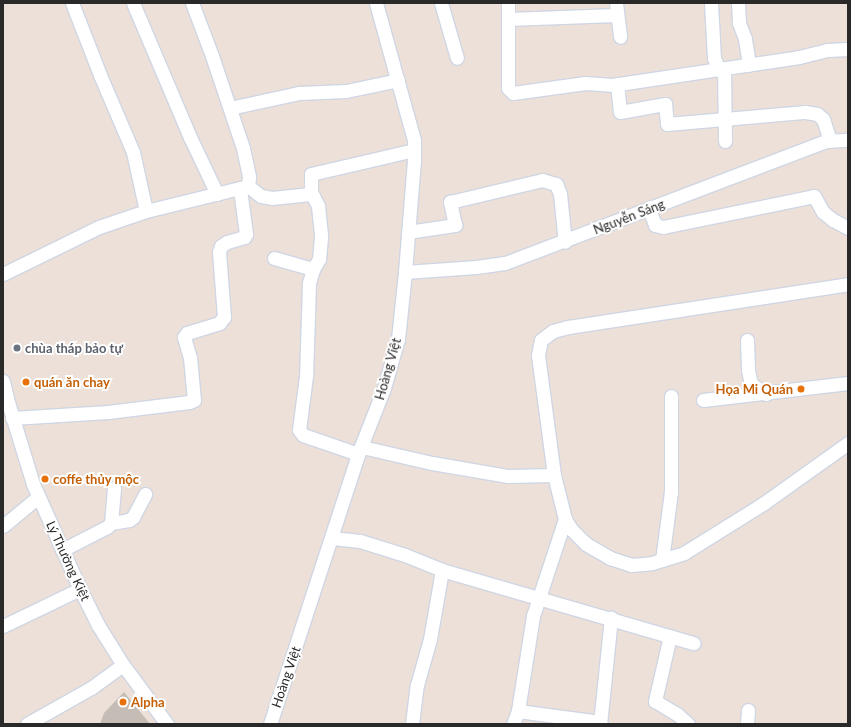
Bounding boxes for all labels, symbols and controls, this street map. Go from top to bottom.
street label: Nguyễn Sáng [591,196,667,238]
street label: Hoàng Việt [372,336,404,402]
place label: chùa tháp bảo tự [25,340,123,356]
marker: chùa tháp bảo tự [12,343,22,353]
place label: quán ăn chay [34,374,110,390]
marker: quán ăn chay [21,377,31,387]
place label: Họa Mi Quán [716,381,793,397]
marker: Họa Mi Quán [796,384,806,394]
place label: coffe thủy mộc [53,471,139,487]
marker: coffe thủy mộc [40,474,50,484]
street label: Lý Thường Kiệt [43,518,93,604]
street label: Hoàng Việt [268,644,304,710]
place label: Alpha [131,694,165,710]
marker: Alpha [118,697,128,707]

